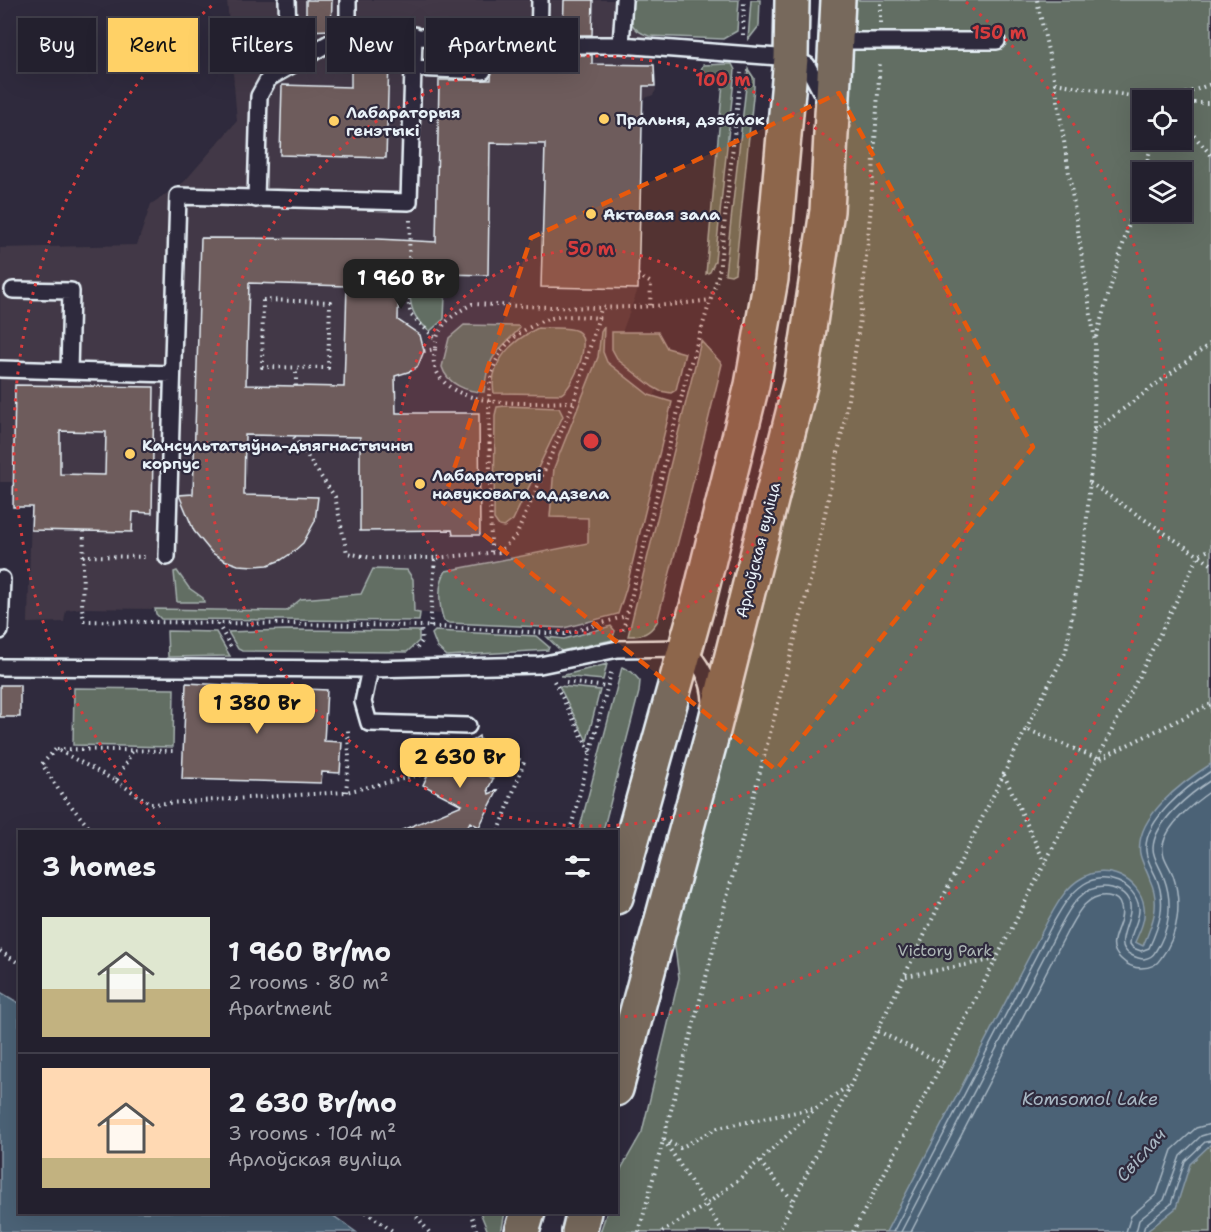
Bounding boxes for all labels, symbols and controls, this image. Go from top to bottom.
chip: Buy [18,18,96,72]
chip: Rent [108,18,198,72]
chip: Filters [210,18,315,72]
chip: New [327,18,414,72]
chip: Apartment [426,18,578,72]
text: 150 m [972,21,1027,45]
text: 100 m [695,68,751,92]
map controls [1132,90,1192,222]
button: locate [1132,90,1192,150]
place label: Лабараторыя генэтыкі [346,102,460,141]
place label: Пральня, дэзблок [616,109,765,130]
marker: Пральня, дэзблок [597,112,611,126]
marker: Лабараторыя генэтыкі [327,114,341,128]
button: layers [1132,162,1192,222]
place label: Актавая зала [603,204,720,225]
marker: Актавая зала [584,207,598,221]
text: 50 m [568,237,615,261]
pin: 1 960 Br [339,259,463,310]
text: 1 960 Br [357,265,445,291]
centre of rings [581,431,601,451]
place label: Кансультатыўна-дыягнастычны корпус [142,435,413,474]
marker: Кансультатыўна-дыягнастычны корпус [123,447,137,461]
place label: Лабараторыі навуковага аддзела [432,465,609,504]
marker: Лабараторыі навуковага аддзела [413,477,427,491]
street label: Арлоўская вуліца [731,480,785,620]
pin: 1 380 Br [195,684,319,735]
text: 1 380 Br [213,690,301,716]
pin: 2 630 Br [398,738,522,789]
text: 2 630 Br [414,744,506,770]
text: 3 homes [42,849,156,884]
icon: filters [561,850,594,883]
text: 1 960 Br/mo [228,934,391,969]
park label: Victory Park [898,940,992,961]
icon: home [90,941,162,1013]
text: 2 rooms · 80 m² [228,969,389,995]
text: Apartment [228,995,332,1021]
text: 2 630 Br/mo [228,1085,397,1120]
water label: Komsomol Lake [1022,1087,1158,1111]
icon: home [90,1092,162,1164]
text: 3 rooms · 104 m² [228,1120,396,1146]
water label: Свіслач [1111,1123,1172,1187]
text: Арлоўская вуліца [228,1146,402,1172]

